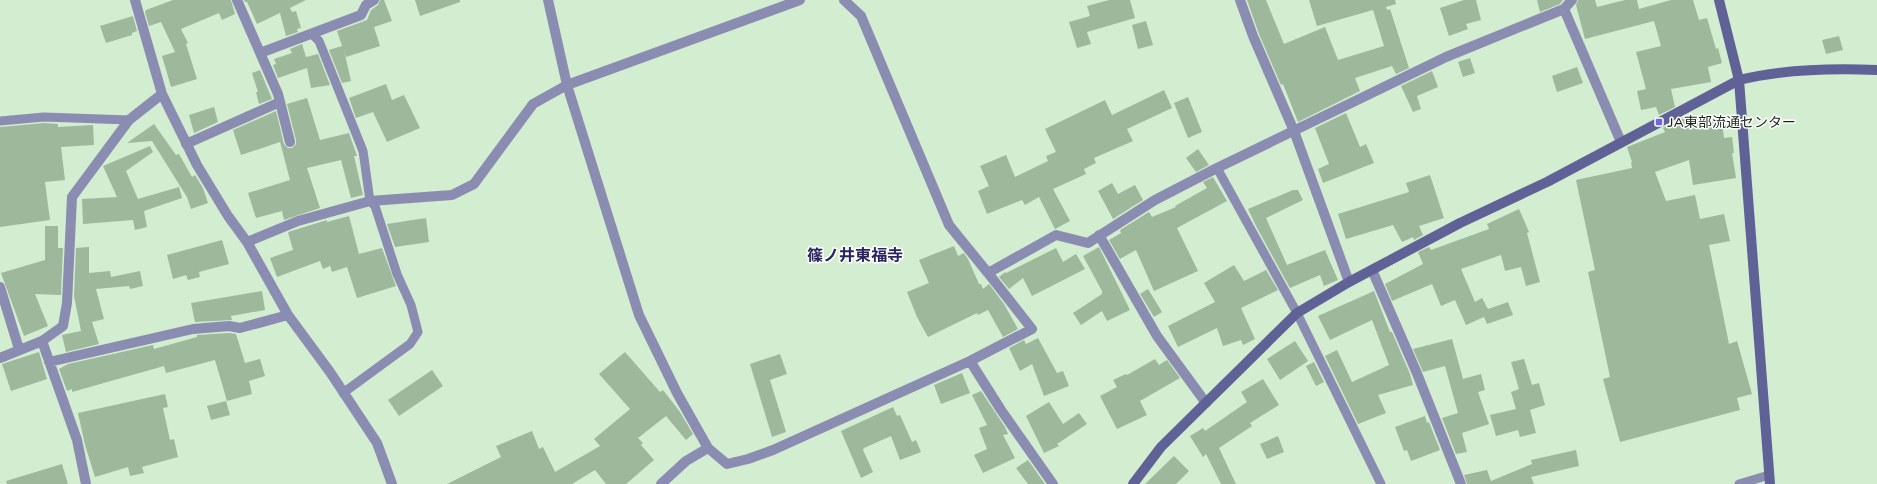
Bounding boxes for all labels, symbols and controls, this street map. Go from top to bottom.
place label: JA東部流通センター [1667,114,1796,131]
marker: JA東部流通センター [1654,117,1664,127]
district label: 篠ノ井東福寺 [807,246,903,266]

